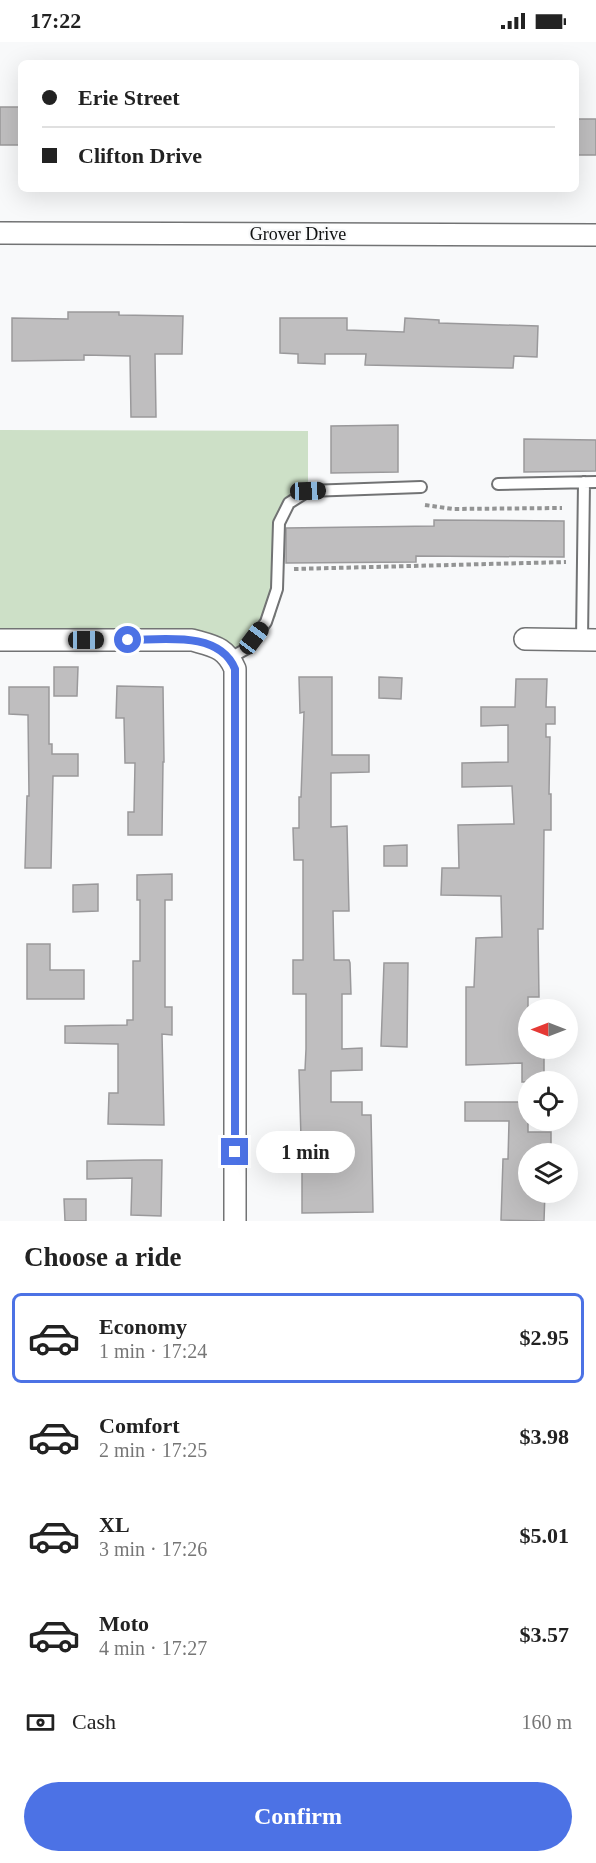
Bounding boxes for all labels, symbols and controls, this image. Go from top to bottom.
text: 17:22 [30,8,81,33]
text: Erie Street [78,85,180,110]
text: Clifton Drive [78,143,202,168]
street label: Grover Drive [250,224,346,244]
car [290,481,326,501]
car [236,618,272,658]
route start [114,626,141,653]
car [68,631,104,649]
north arrow [518,999,578,1059]
map controls [518,999,578,1203]
button: locate [518,1071,578,1131]
callout: 1 min [256,1131,355,1173]
route end [221,1138,248,1165]
text: 1 min [281,1141,330,1163]
button: layers [518,1143,578,1203]
text: Choose a ride [24,1242,182,1272]
icon: car [27,1311,81,1365]
text: Economy [99,1314,187,1339]
text: $2.95 [520,1325,569,1350]
text: 1 min · 17:24 [99,1340,207,1362]
icon: car [27,1410,81,1464]
text: Comfort [99,1413,180,1438]
text: $3.98 [520,1424,569,1449]
text: 2 min · 17:25 [99,1439,207,1461]
icon: car [27,1509,81,1563]
text: XL [99,1512,130,1537]
text: $5.01 [520,1523,569,1548]
text: 3 min · 17:26 [99,1538,207,1560]
icon: car [27,1608,81,1662]
text: Moto [99,1611,149,1636]
text: $3.57 [520,1622,569,1647]
text: 4 min · 17:27 [99,1637,207,1659]
icon: cash [24,1706,57,1739]
text: Cash [72,1709,116,1734]
text: 160 m [521,1711,572,1733]
button: Confirm [24,1782,572,1851]

